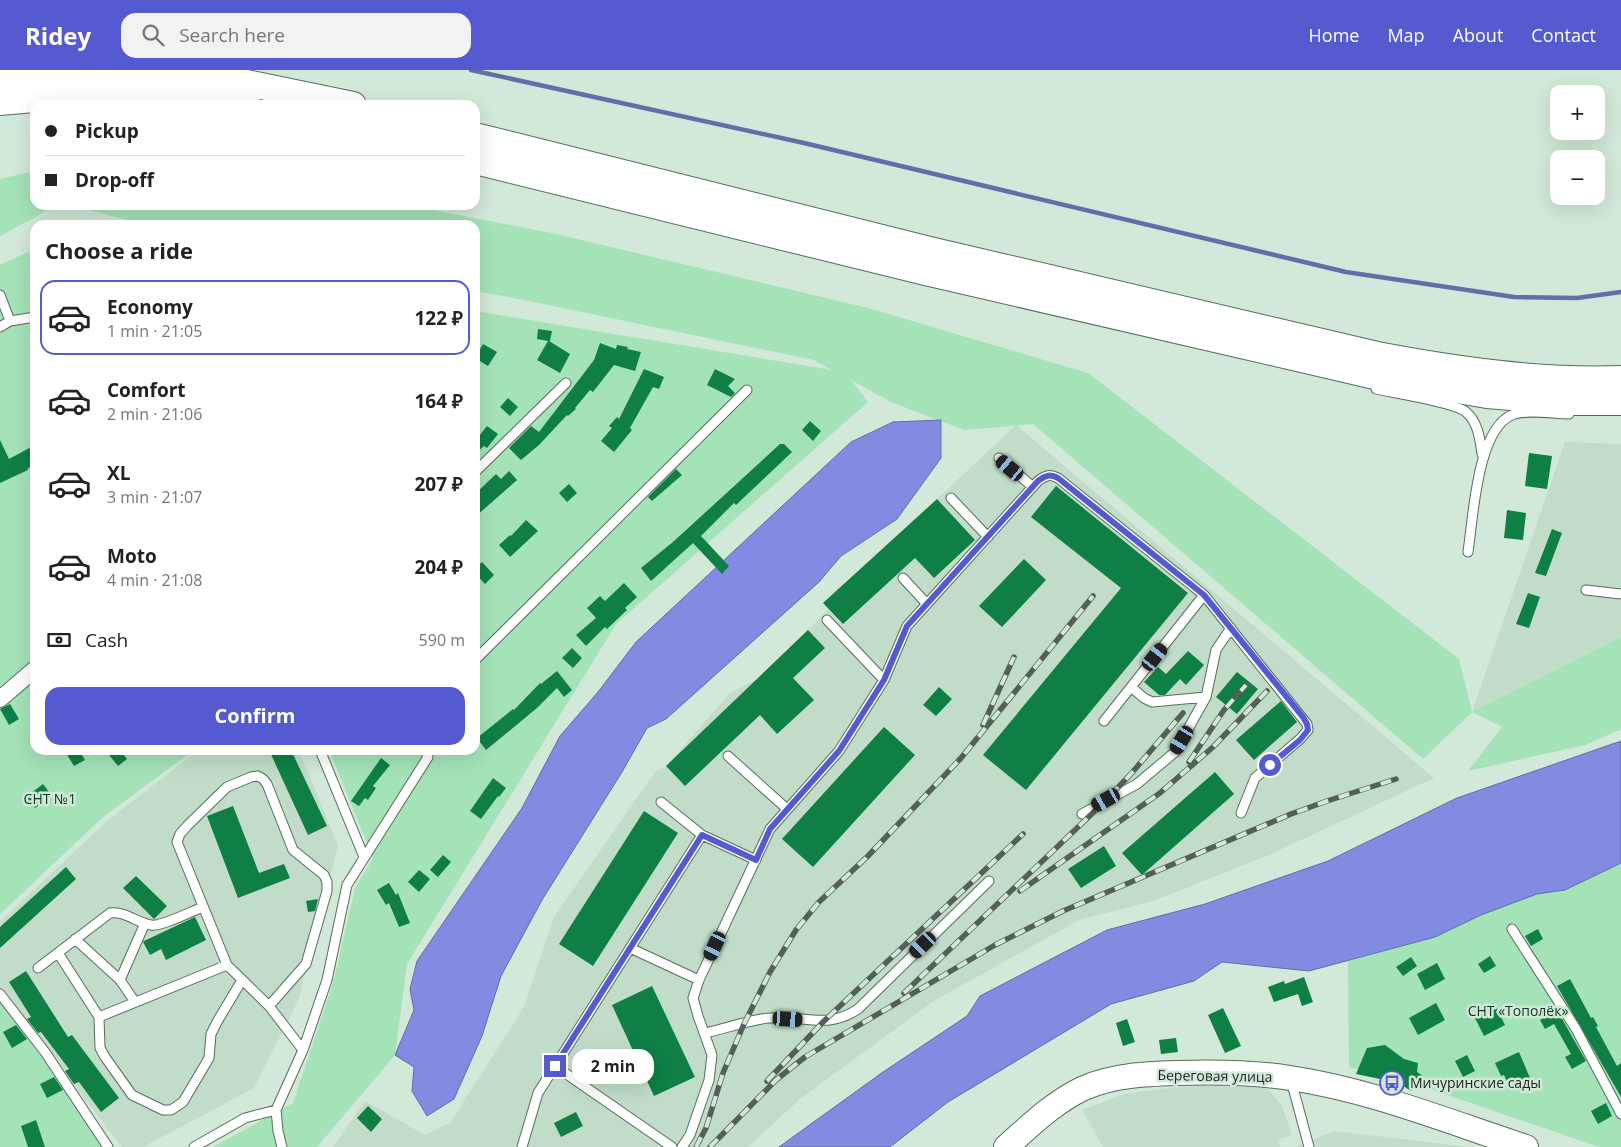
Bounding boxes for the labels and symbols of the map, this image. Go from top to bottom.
car [993,453,1026,483]
car [1139,641,1170,673]
car [1167,723,1196,757]
route start [1259,754,1281,776]
car [1089,786,1122,814]
park label: СНТ №1 [24,789,76,808]
car [701,929,728,963]
car [906,929,939,961]
park label: СНТ «Тополёк» [1468,1001,1568,1020]
car [772,1011,803,1027]
callout: 2 min [572,1048,655,1084]
route end [544,1055,566,1077]
street label: Береговая улица [1157,1065,1273,1086]
bus stop icon: Мичуринские сады [1379,1070,1405,1096]
place label: Мичуринские сады [1410,1073,1541,1092]

